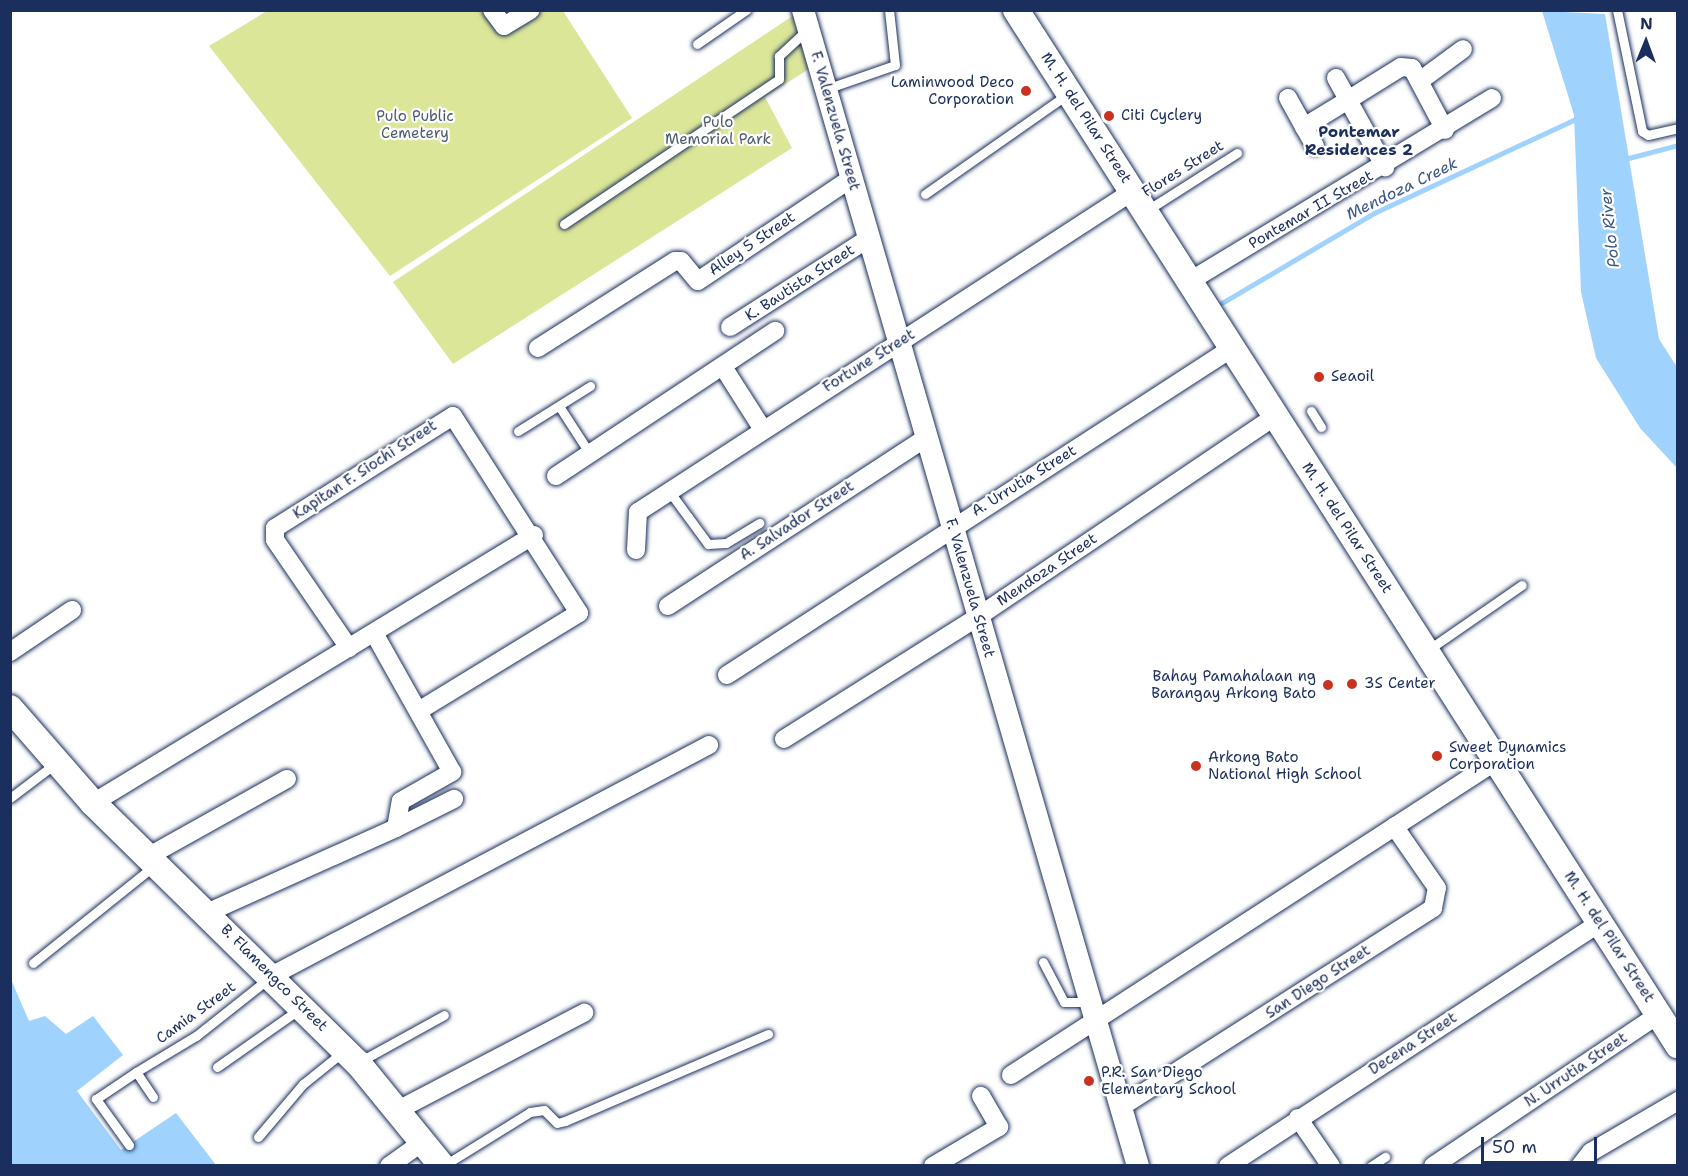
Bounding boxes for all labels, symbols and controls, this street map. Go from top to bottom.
north arrow [1616,12,1676,72]
text: N [1640,13,1653,34]
street label: F. Valenzuela Street [806,49,864,193]
street label: M. H. del Pilar Street [1037,49,1135,187]
place label: Laminwood Deco Corporation [891,73,1014,108]
marker: Laminwood Deco Corporation [1019,84,1033,98]
park label: Pulo Public Cemetery [376,107,454,142]
place label: Citi Cyclery [1121,107,1202,125]
marker: Citi Cyclery [1102,109,1116,123]
park label: Pulo Memorial Park [665,113,771,148]
district label: Pontemar Residences 2 [1305,122,1413,160]
street label: Flores Street [1139,137,1227,201]
water label: Mendoza Creek [1343,154,1461,224]
street label: Pontemar II Street [1245,167,1377,253]
water label: Polo River [1596,187,1624,269]
street label: Alley 5 Street [705,209,799,279]
street label: K. Bautista Street [742,241,858,325]
street label: Fortune Street [820,326,918,396]
place label: Seaoil [1331,368,1374,386]
marker: Seaoil [1312,370,1326,384]
street label: Kapitan F. Siochi Street [290,417,440,523]
street label: A. Urrutia Street [968,442,1080,520]
street label: M. H. del Pilar Street [1298,459,1396,597]
street label: A. Salvador Street [737,477,857,565]
street label: F. Valenzuela Street [941,516,999,660]
street label: Mendoza Street [993,530,1101,610]
place label: Bahay Pamahalaan ng Barangay Arkong Bato [1151,667,1316,702]
place label: 3S Center [1364,675,1436,693]
marker: 3S Center [1345,677,1359,691]
marker: Bahay Pamahalaan ng Barangay Arkong Bato [1321,678,1335,692]
place label: Sweet Dynamics Corporation [1449,738,1566,773]
place label: Arkong Bato National High School [1208,748,1361,783]
marker: Sweet Dynamics Corporation [1430,749,1444,763]
marker: Arkong Bato National High School [1189,759,1203,773]
street label: M. H. del Pilar Street [1560,868,1658,1006]
street label: B. Flamengco Street [217,921,331,1035]
street label: San Diego Street [1262,941,1374,1023]
street label: Camia Street [153,978,239,1048]
street label: Decena Street [1366,1009,1460,1079]
street label: N. Urrutia Street [1521,1029,1631,1111]
place label: P.R. San Diego Elementary School [1101,1063,1236,1098]
marker: P.R. San Diego Elementary School [1082,1074,1096,1088]
scale bar [1484,1125,1600,1163]
text: 50 m [1492,1135,1537,1159]

